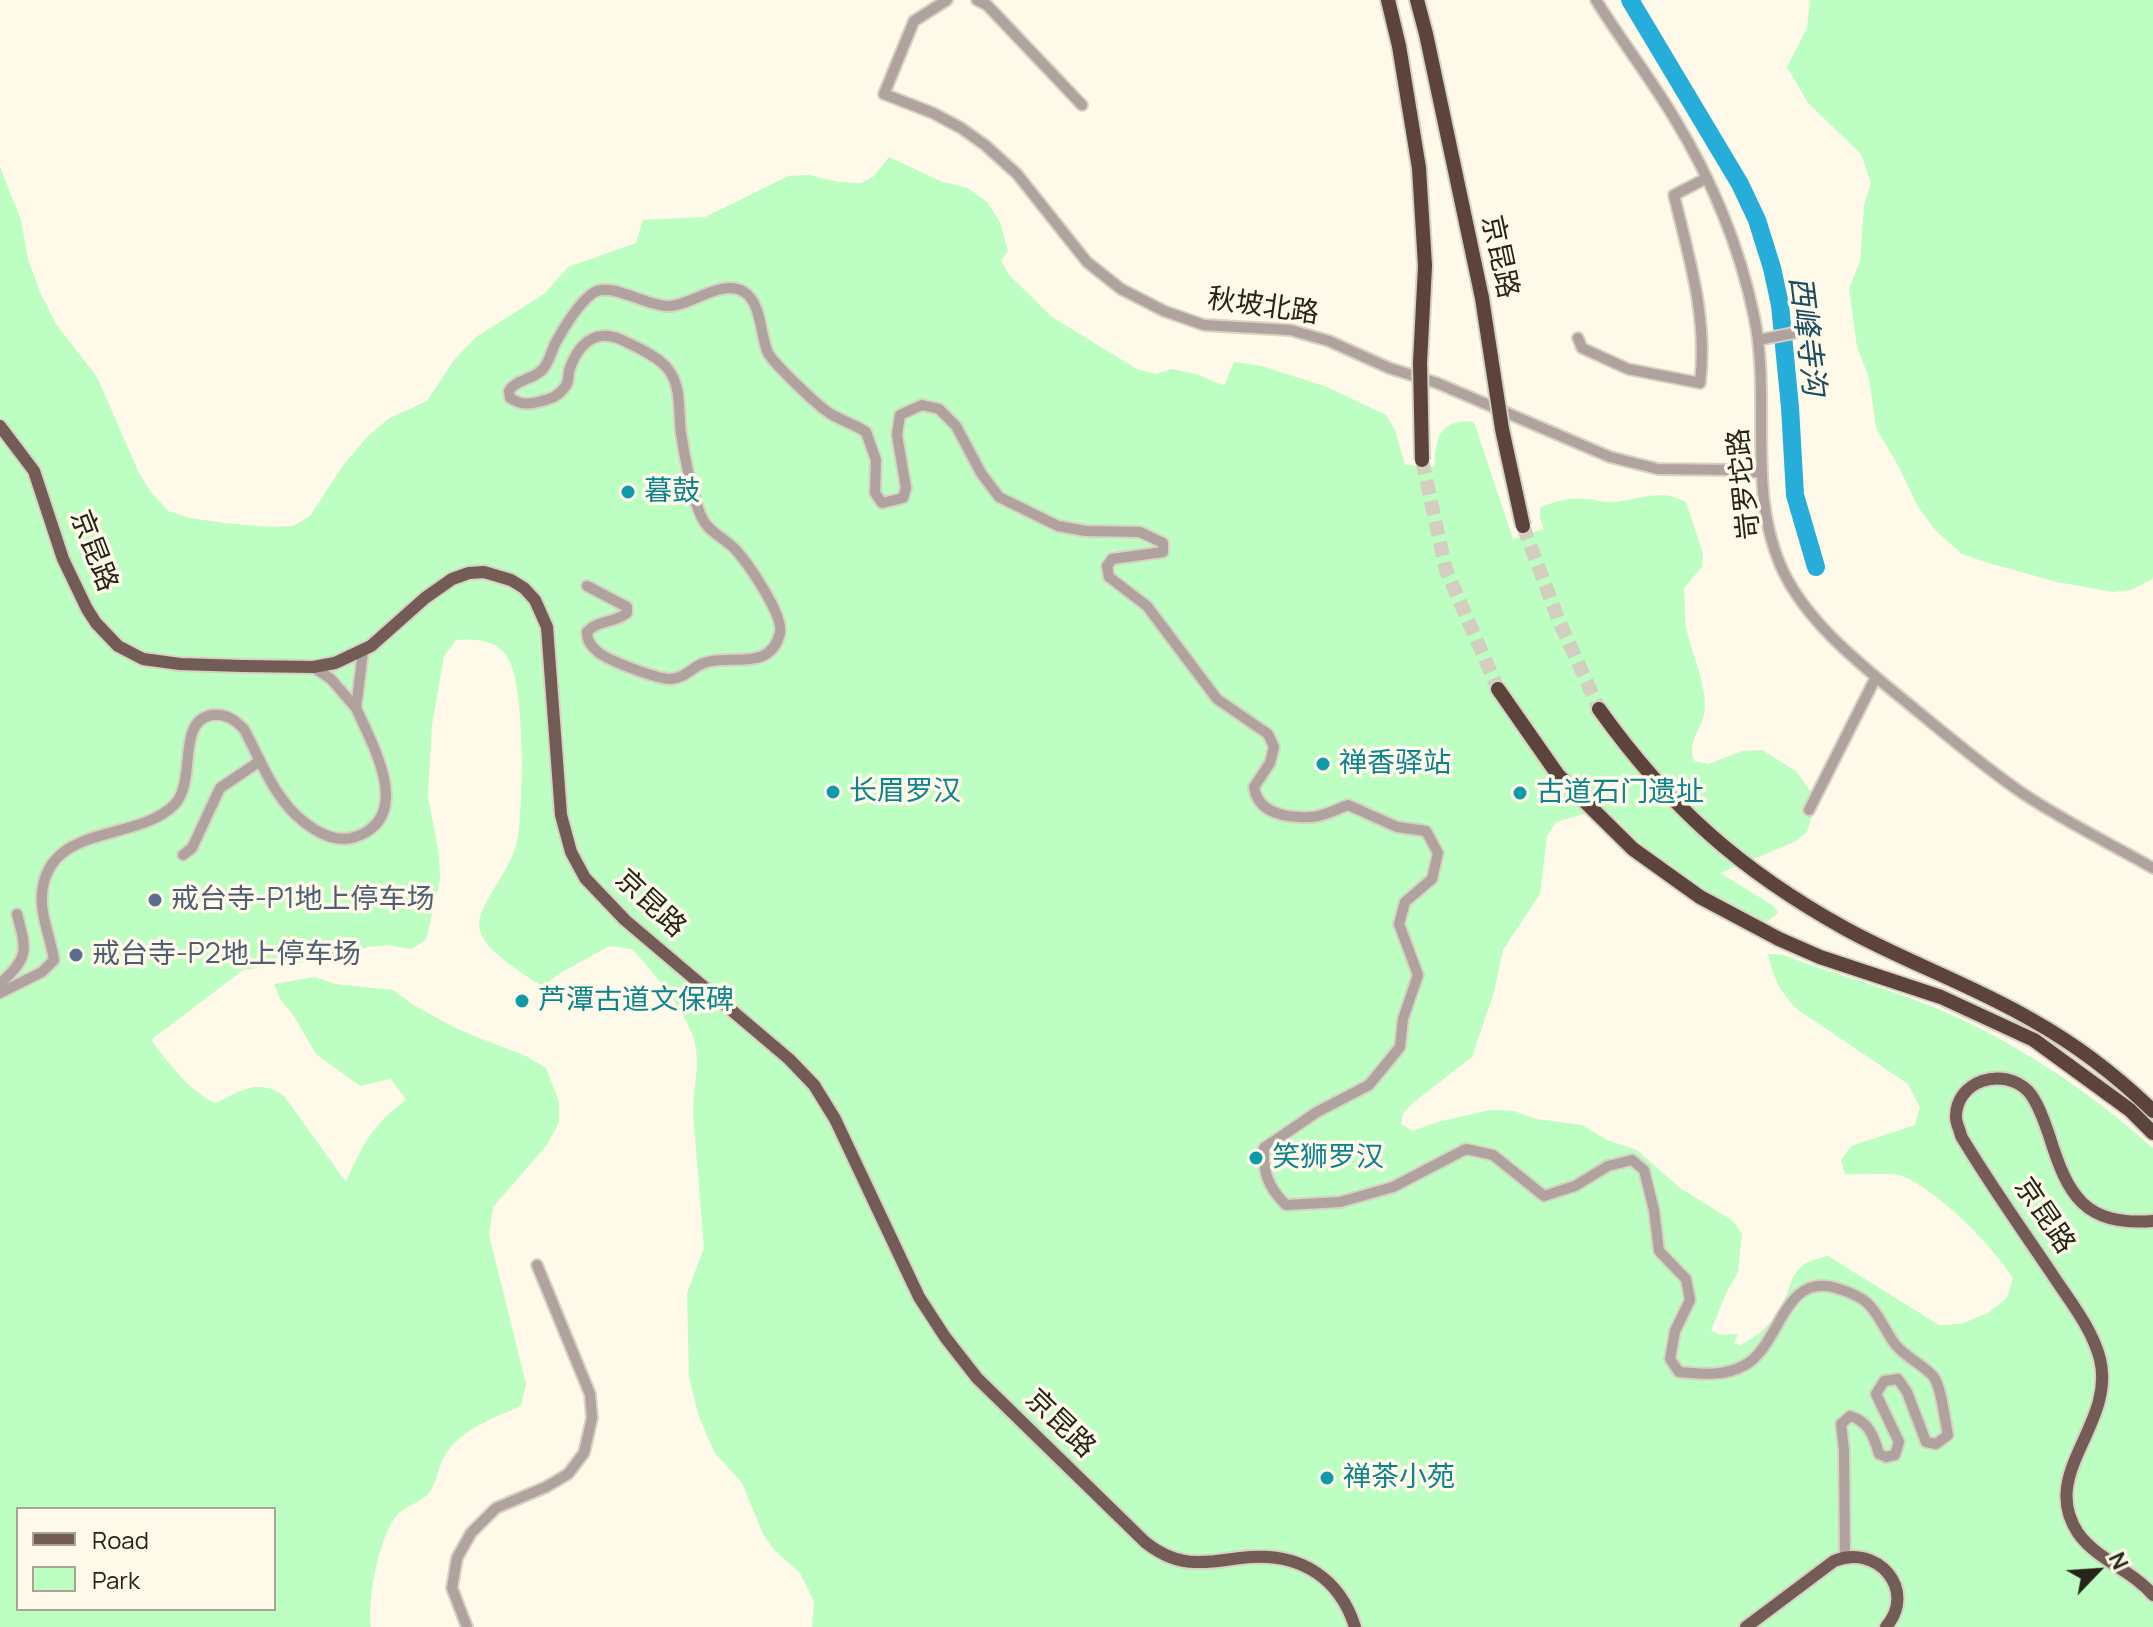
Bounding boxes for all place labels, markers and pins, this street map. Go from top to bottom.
place label: 暮鼓 [644,475,700,509]
marker: 暮鼓 [619,483,637,501]
place label: 禅香驿站 [1339,747,1451,781]
marker: 禅香驿站 [1314,755,1332,773]
place label: 长眉罗汉 [849,775,961,809]
place label: 古道石门遗址 [1536,776,1704,810]
marker: 长眉罗汉 [824,783,842,801]
marker: 古道石门遗址 [1511,784,1529,802]
place label: 戒台寺-P1地上停车场 [171,883,435,917]
marker: 戒台寺-P1地上停车场 [146,891,164,909]
place label: 戒台寺-P2地上停车场 [92,938,361,972]
marker: 戒台寺-P2地上停车场 [67,946,85,964]
place label: 芦潭古道文保碑 [538,984,734,1018]
marker: 芦潭古道文保碑 [513,992,531,1010]
place label: 笑狮罗汉 [1272,1141,1384,1175]
marker: 笑狮罗汉 [1247,1149,1265,1167]
place label: 禅茶小苑 [1343,1461,1455,1495]
marker: 禅茶小苑 [1318,1469,1336,1487]

